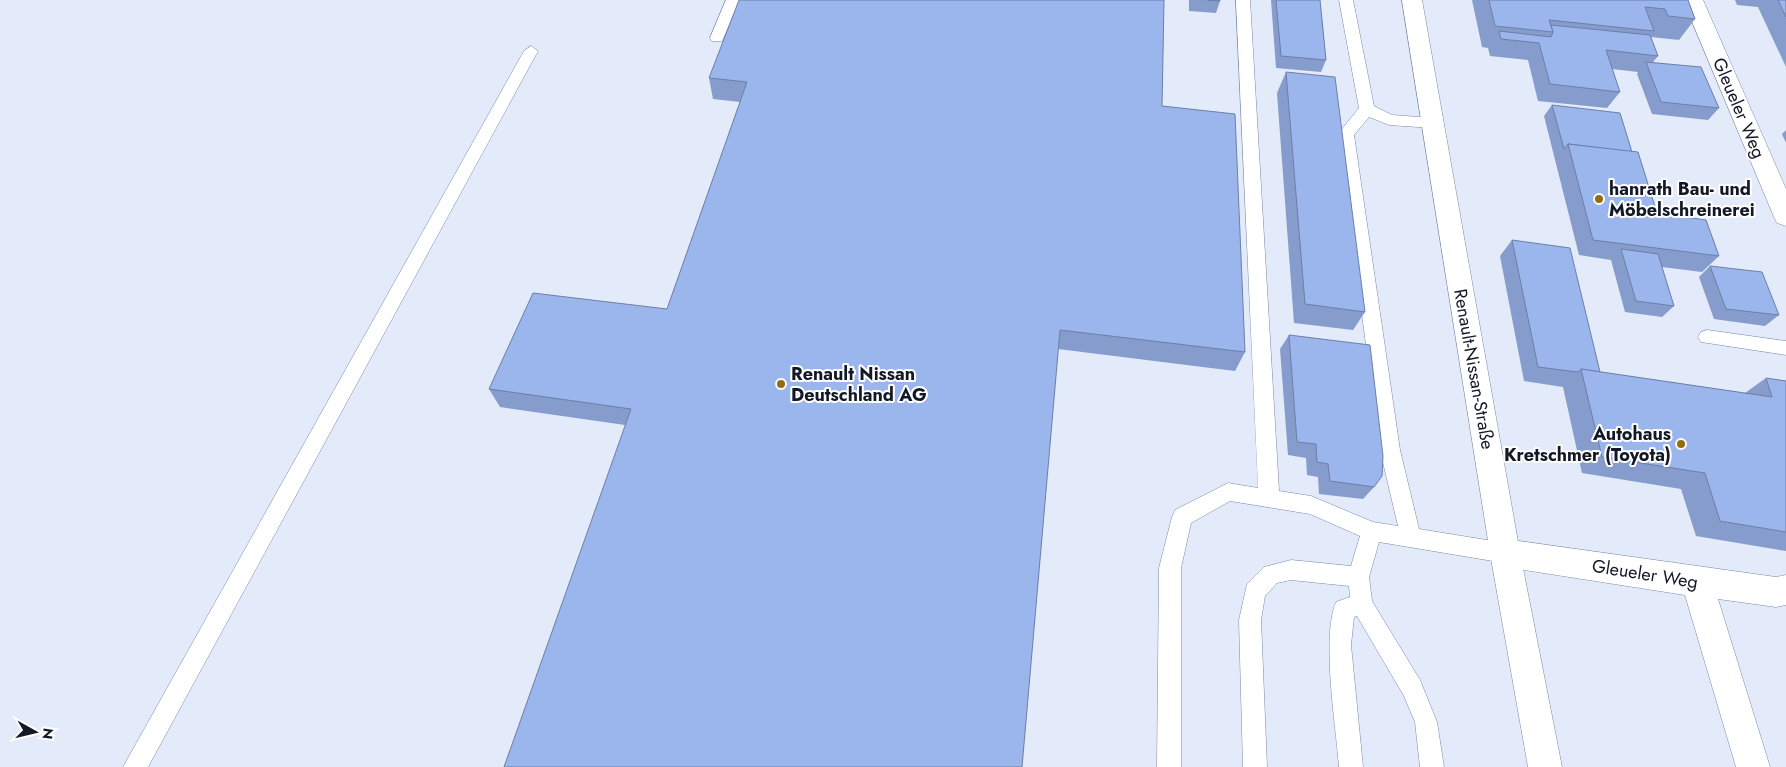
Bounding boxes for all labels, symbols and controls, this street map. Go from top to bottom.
street label: Gleueler Weg [1706,54,1772,162]
place label: hanrath Bau- und Möbelschreinerei [1609,176,1755,223]
marker: hanrath Bau- und Möbelschreinerei [1593,193,1605,205]
street label: Renault-Nissan-Straße [1447,287,1501,451]
place label: Renault Nissan Deutschland AG [791,361,927,408]
marker: Renault Nissan Deutschland AG [775,378,787,390]
place label: Autohaus Kretschmer (Toyota) [1504,421,1671,468]
marker: Autohaus Kretschmer (Toyota) [1675,438,1687,450]
street label: Gleueler Weg [1590,553,1700,595]
north arrow [10,707,60,757]
text: N [37,727,59,741]

